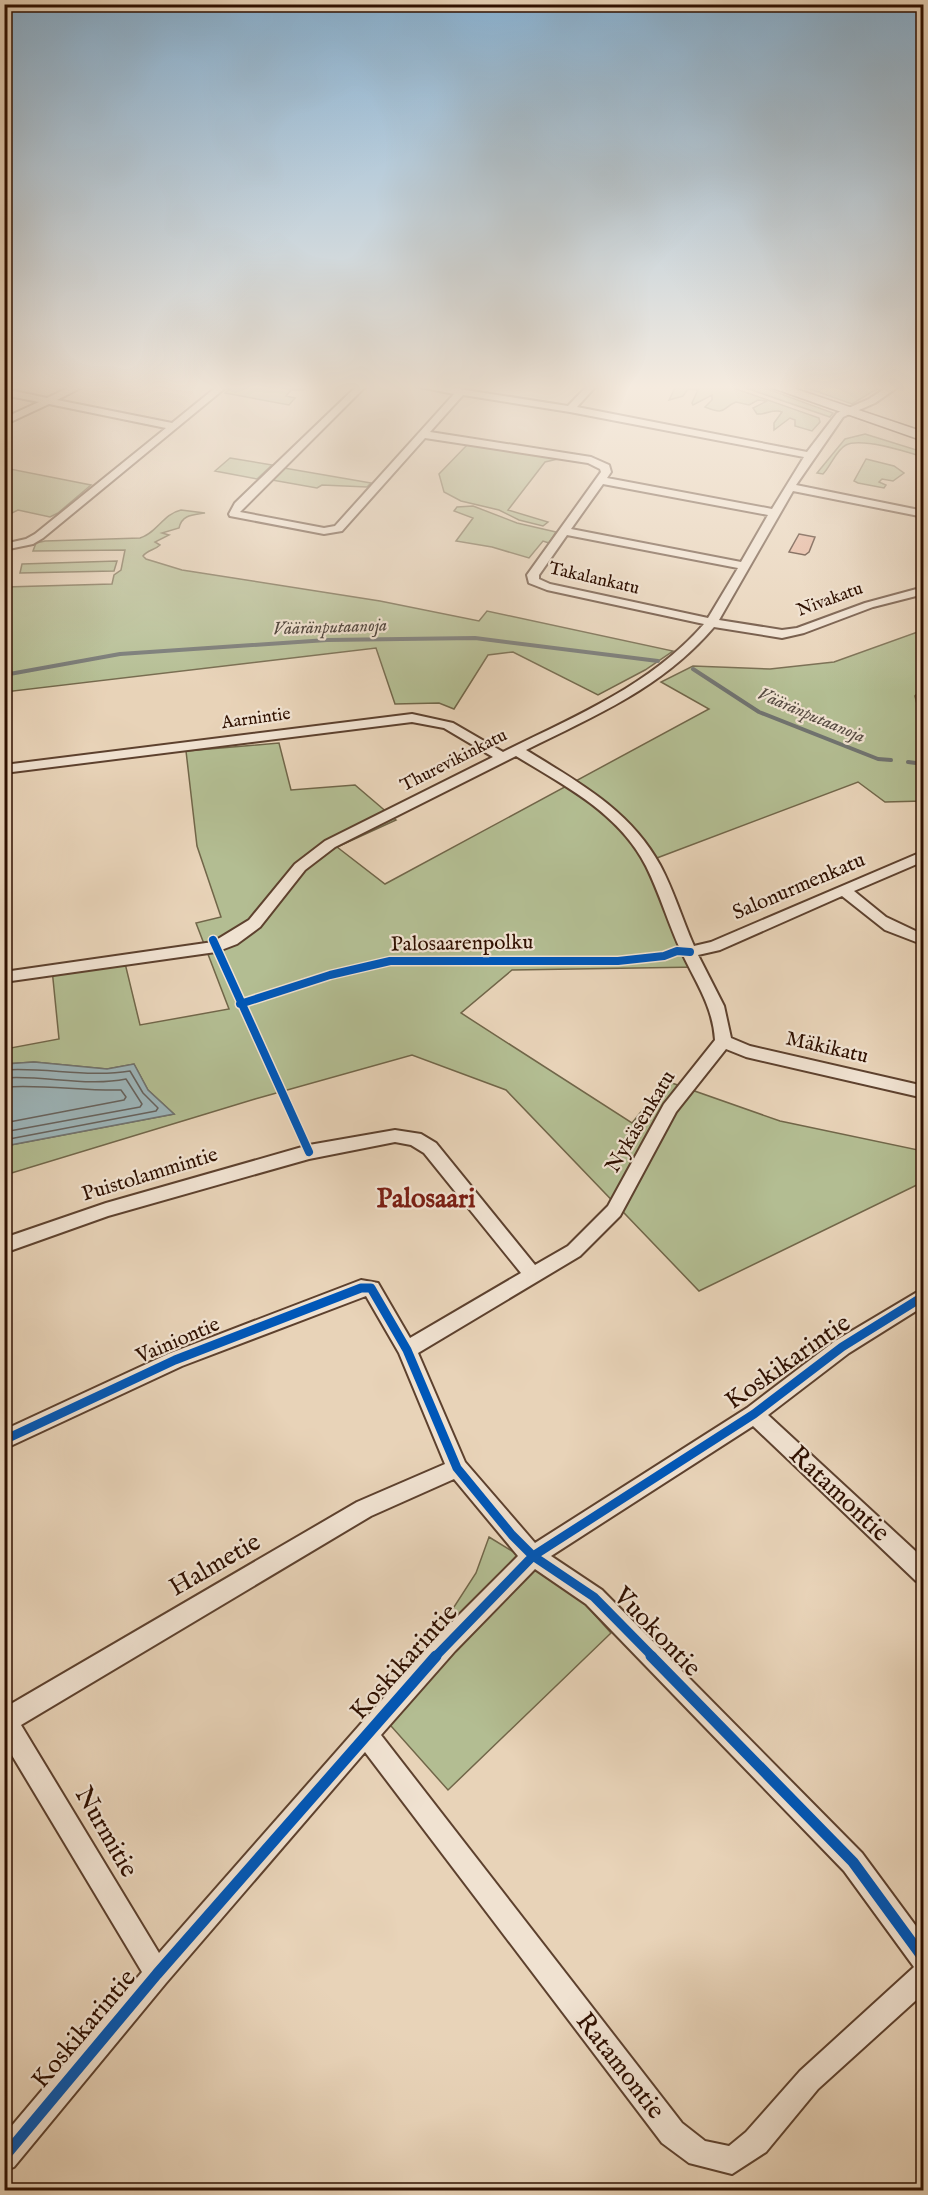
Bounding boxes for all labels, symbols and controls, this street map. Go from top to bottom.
street label: Takalankatu [547,557,641,601]
street label: Nivakatu [794,577,866,623]
water label: Vääränputaanoja [272,615,388,641]
water label: Vääränputaanoja [754,683,868,749]
street label: Aarnintie [219,703,292,735]
street label: Thurevikinkatu [397,724,511,798]
street label: Salonurmenkatu [728,847,870,927]
street label: Palosaarenpolku [390,929,534,959]
street label: Mäkikatu [783,1025,871,1071]
street label: Nykäsenkatu [600,1066,682,1178]
street label: Puistolammintie [79,1141,222,1208]
district label: Palosaari [377,1183,475,1217]
street label: Koskikarintie [719,1307,857,1417]
street label: Vainiontie [131,1311,224,1371]
street label: Ratamontie [782,1439,897,1549]
street label: Halmetie [163,1526,267,1604]
street label: Vuokontie [605,1579,708,1684]
street label: Koskikarintie [343,1597,465,1727]
street label: Nurmitie [67,1781,145,1883]
street label: Koskikarintie [24,1962,144,2095]
street label: Ratamontie [568,2006,672,2126]

